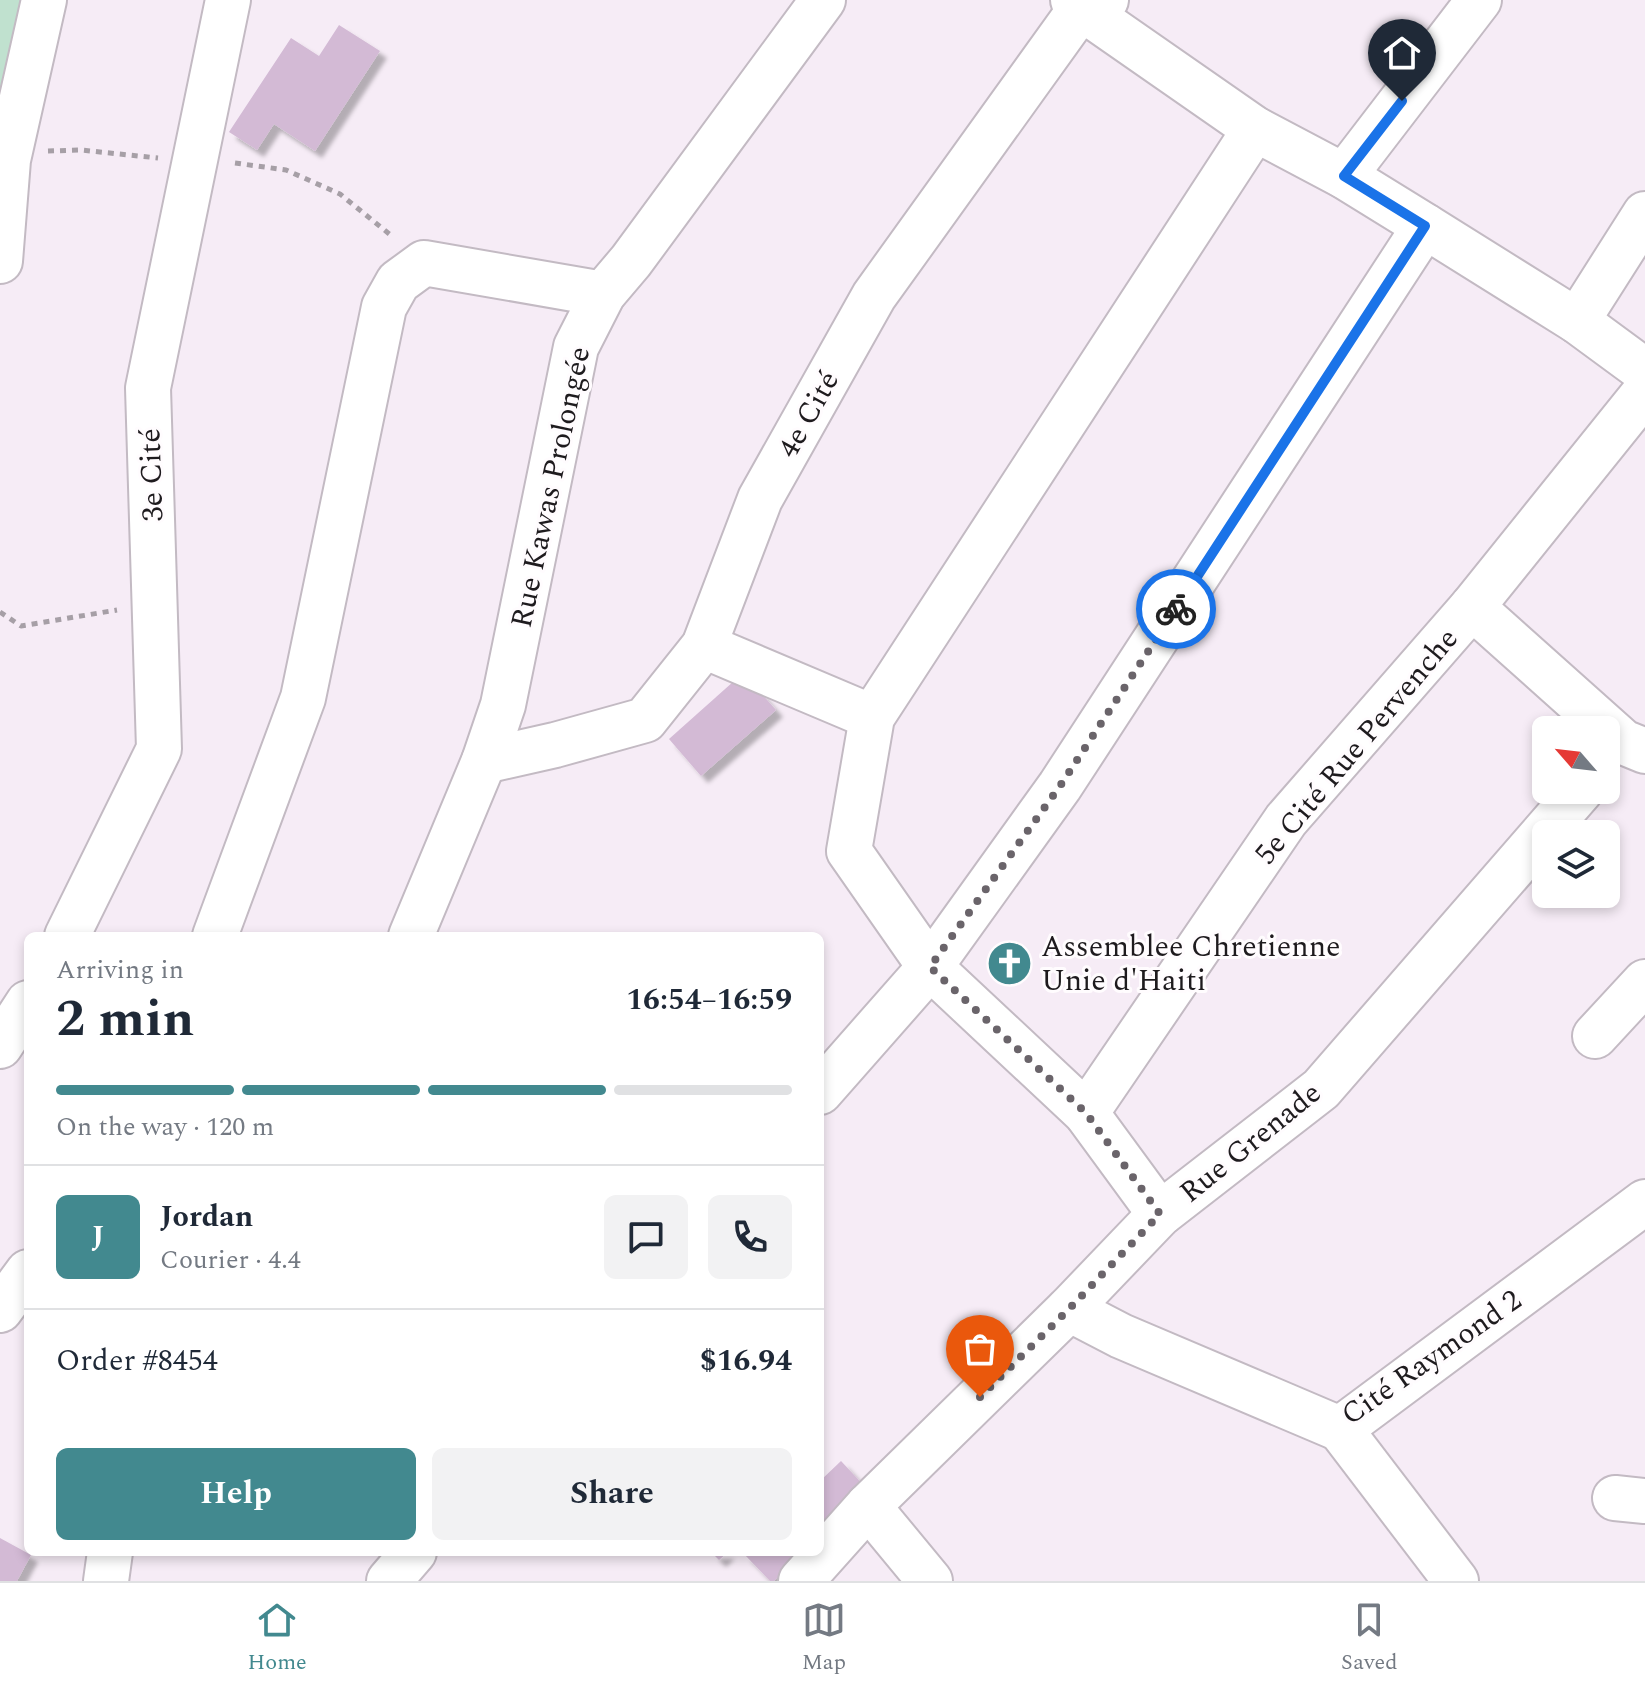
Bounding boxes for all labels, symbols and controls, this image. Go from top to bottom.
pin [1368,19,1436,101]
icon: home [1380,31,1424,75]
street label: Rue Kawas Prolongée [499,342,603,632]
street label: 4e Cité [766,363,852,466]
street label: 3e Cité [127,428,177,522]
courier [1136,569,1216,649]
icon: bike [1154,587,1198,631]
street label: 5e Cité Rue Pervenche [1244,618,1470,875]
north arrow [1532,716,1620,804]
map controls [1532,716,1620,908]
button: layers [1532,820,1620,908]
place label: Assemblee Chretienne Unie d'Haiti [1041,924,1341,1004]
church icon: Assemblee Chretienne Unie d'Haiti [986,939,1034,987]
text: Arriving in [56,950,184,990]
text: 16:54–16:59 [626,977,792,1023]
text: 2 min [56,980,194,1059]
street label: Rue Grenade [1170,1071,1332,1215]
text: On the way · 120 m [56,1107,274,1147]
text: Jordan [160,1194,253,1240]
button: chat [604,1195,688,1279]
button: phone [708,1195,792,1279]
text: J [92,1214,104,1260]
text: Courier · 4.4 [160,1240,301,1280]
street label: Cité Raymond 2 [1332,1278,1531,1437]
pin [946,1315,1014,1397]
icon: bag [958,1327,1002,1371]
text: Order #8454 [56,1338,218,1384]
text: $16.94 [700,1338,792,1384]
button: Help [56,1448,416,1540]
button: Share [432,1448,792,1540]
tab: Home [247,1598,307,1679]
tab: Map [802,1598,846,1679]
tab: Saved [1341,1598,1397,1679]

